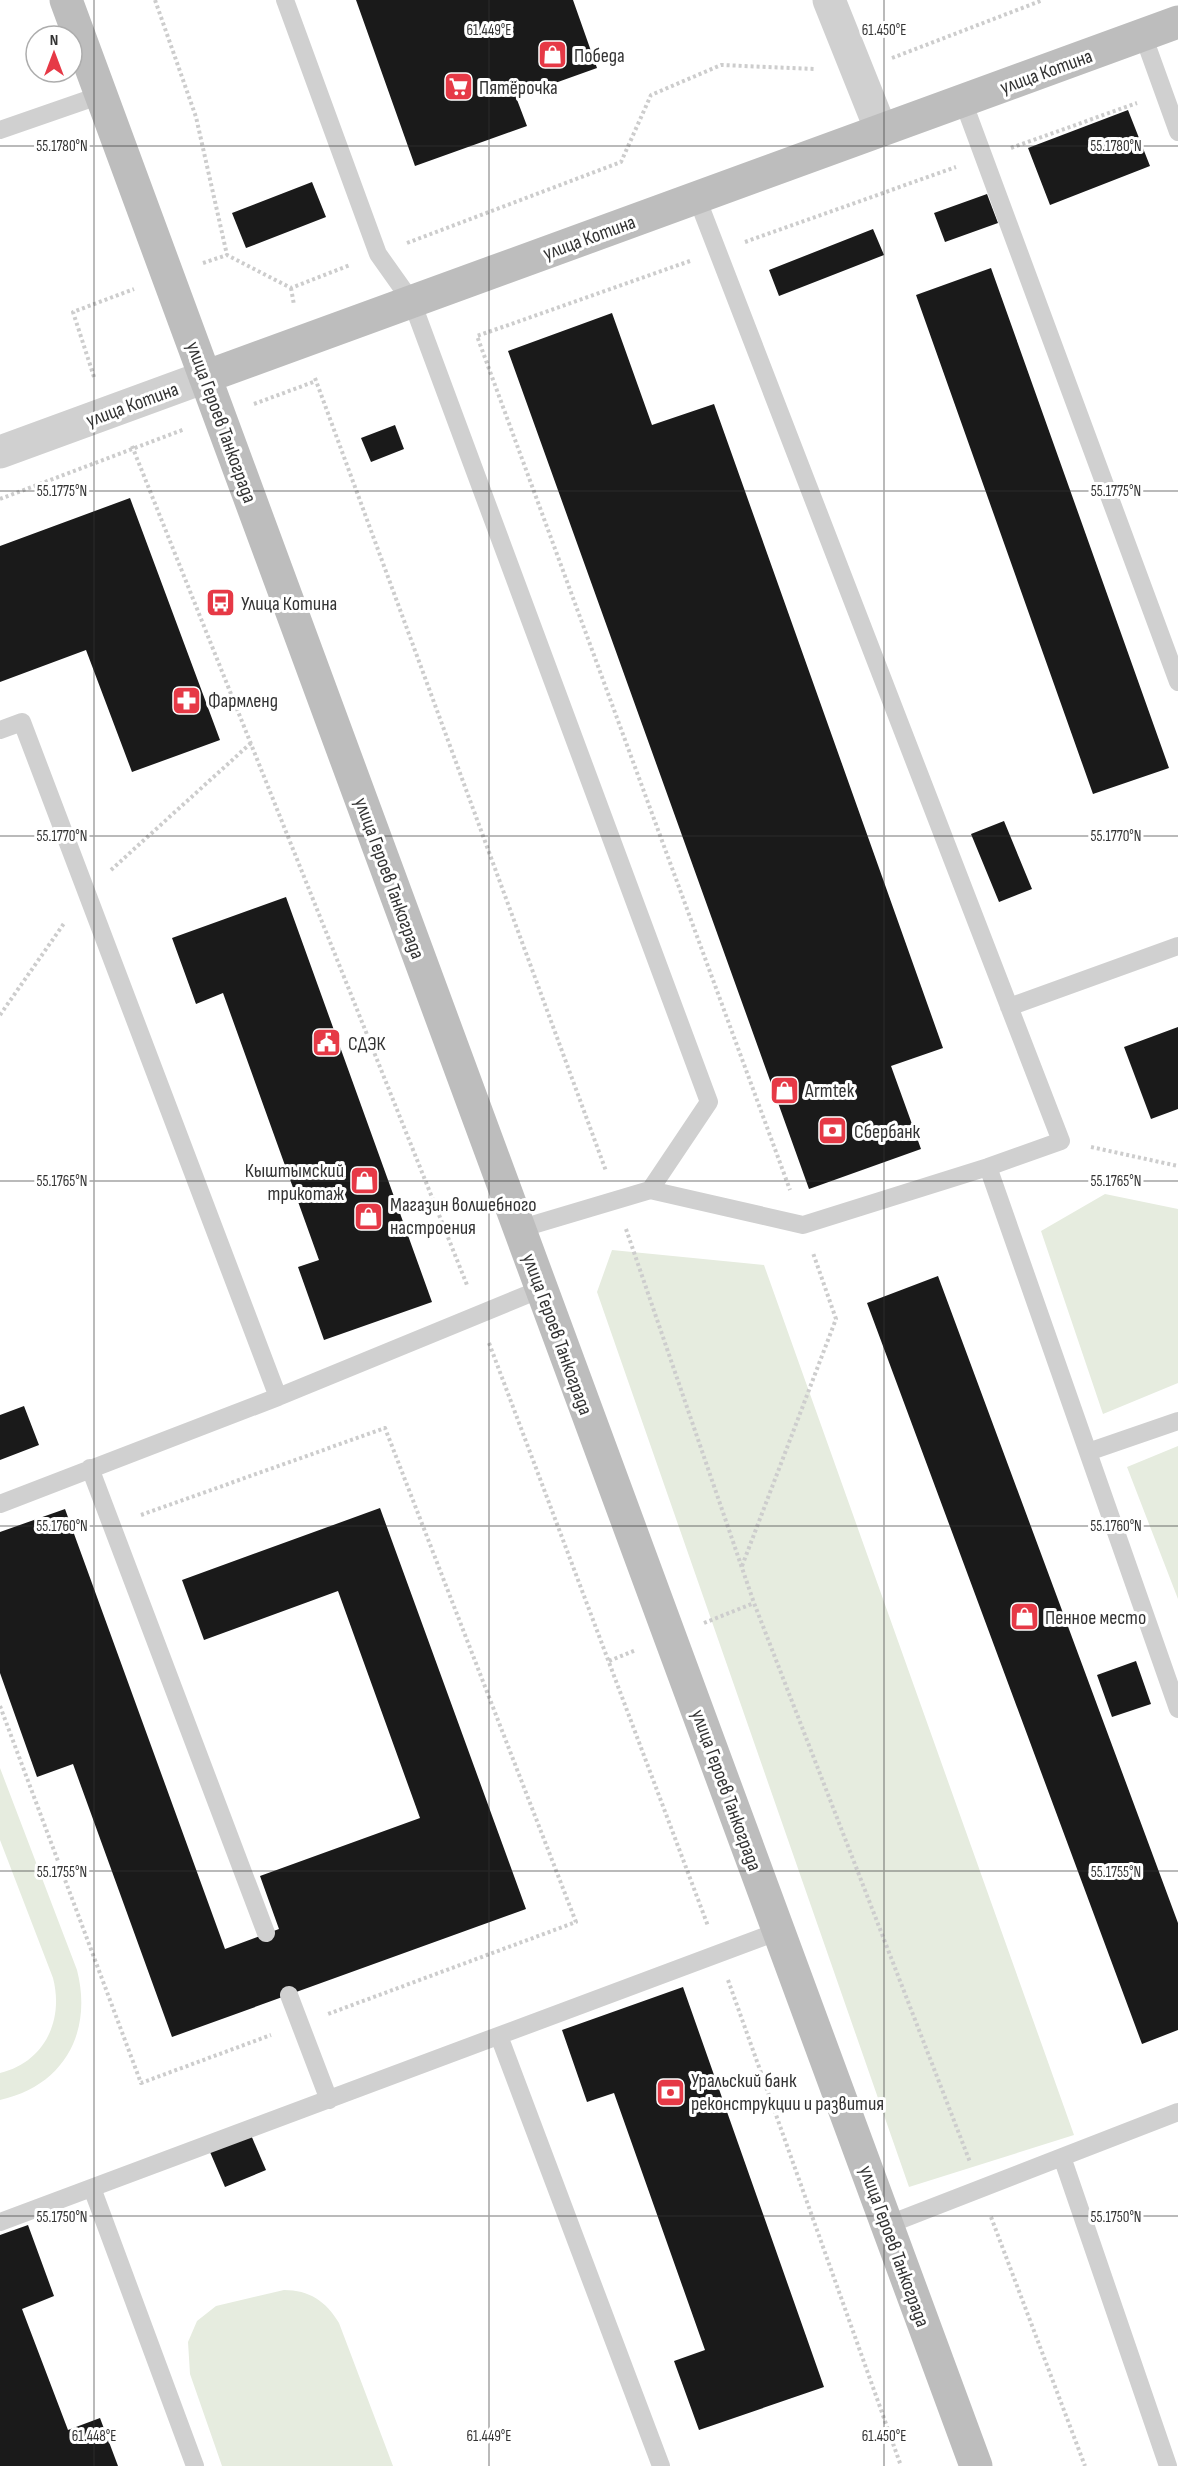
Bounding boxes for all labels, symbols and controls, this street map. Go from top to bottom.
text: 61.449°E [467,21,511,40]
text: 61.450°E [862,21,906,40]
north arrow [24,24,84,84]
text: N [50,31,58,50]
shop icon: Победа [537,39,569,71]
place label: Победа [574,44,625,68]
street label: улица Котина [997,44,1096,100]
supermarket icon: Пятёрочка [442,71,474,103]
place label: Пятёрочка [479,76,558,100]
text: 55.1780°N [36,137,88,156]
text: 55.1780°N [1090,137,1142,156]
street label: улица Котина [540,210,639,266]
street label: улица Героев Танкограда [181,338,261,506]
street label: улица Котина [83,377,182,433]
text: 55.1775°N [37,482,87,501]
text: 55.1775°N [1091,482,1141,501]
bus stop icon: Улица Котина [204,587,236,619]
place label: Улица Котина [241,592,337,616]
pharmacy icon: Фармленд [171,684,203,716]
place label: Фармленд [208,689,278,713]
street label: улица Героев Танкограда [349,794,429,962]
text: 55.1770°N [37,827,88,846]
text: 55.1770°N [1091,827,1142,846]
public building icon: СДЭК [311,1027,343,1059]
place label: СДЭК [348,1032,386,1056]
shop icon: Armtek [768,1074,800,1106]
place label: Armtek [804,1079,855,1103]
bank icon: Сбербанк [817,1115,849,1147]
place label: Сбербанк [854,1120,921,1144]
place label: Кыштымский трикотаж [245,1159,344,1206]
shop icon: Кыштымский трикотаж [349,1165,381,1197]
text: 55.1765°N [37,1172,87,1191]
text: 55.1765°N [1091,1172,1141,1191]
place label: Магазин волшебного настроения [390,1193,537,1240]
shop icon: Магазин волшебного настроения [353,1200,385,1232]
street label: улица Героев Танкограда [517,1250,597,1418]
text: 55.1760°N [36,1517,88,1536]
text: 55.1760°N [1090,1517,1142,1536]
shop icon: Пенное место [1008,1601,1040,1633]
place label: Пенное место [1045,1606,1146,1630]
street label: улица Героев Танкограда [686,1706,766,1874]
text: 55.1755°N [37,1863,87,1882]
text: 55.1755°N [1091,1863,1141,1882]
place label: Уральский банк реконструкции и развития [691,2069,884,2116]
bank icon: Уральский банк реконструкции и развития [654,2076,686,2108]
street label: улица Героев Танкограда [854,2162,934,2330]
text: 55.1750°N [36,2208,88,2227]
text: 55.1750°N [1090,2208,1142,2227]
text: 61.448°E [72,2427,116,2446]
text: 61.449°E [467,2427,511,2446]
text: 61.450°E [862,2427,906,2446]

